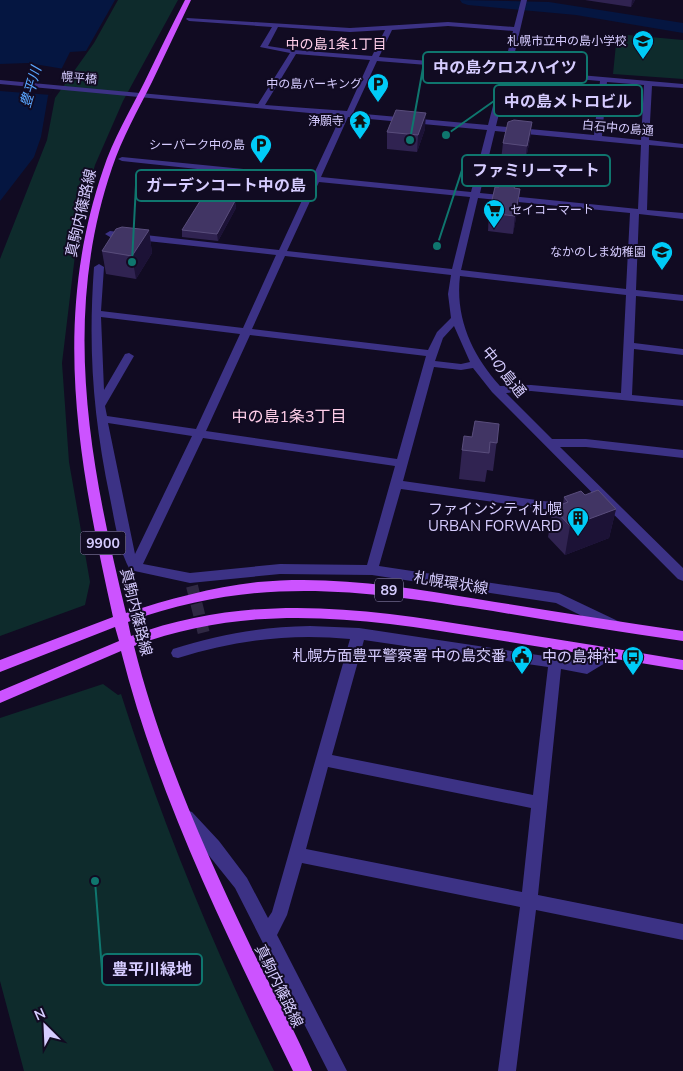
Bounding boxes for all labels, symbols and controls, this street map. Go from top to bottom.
school or university icon: 札幌市立中の島小学校 [631,29,655,60]
place label: 札幌市立中の島小学校 [507,33,627,49]
district label: 中の島1条1丁目 [286,35,386,54]
callout: 中の島クロスハイツ [423,52,587,83]
text: 中の島クロスハイツ [433,57,577,79]
water label: 豊平川 [16,62,46,110]
street label: 幌平橋 [60,68,98,88]
parking icon: 中の島パーキング [366,72,390,103]
place label: 中の島パーキング [266,76,362,92]
callout: 中の島メトロビル [494,85,642,116]
text: 中の島メトロビル [504,91,632,113]
temple icon: 浄願寺 [348,109,372,140]
place label: 浄願寺 [308,113,344,129]
street label: 白石中の島通 [581,117,655,139]
parking icon: シーパーク中の島 [249,133,273,164]
place label: シーパーク中の島 [149,137,245,153]
callout: ファミリーマート [462,155,610,186]
text: ファミリーマート [472,160,600,182]
street label: 真駒内篠路線 [61,167,101,259]
callout: ガーデンコート中の島 [136,170,316,201]
text: ガーデンコート中の島 [146,175,306,197]
supermarket icon: セイコーマート [482,198,506,229]
place label: セイコーマート [510,202,594,218]
school or university icon: なかのしま幼稚園 [650,240,674,271]
place label: なかのしま幼稚園 [550,244,646,260]
street label: 中の島通 [477,342,531,402]
district label: 中の島1条3丁目 [231,406,347,428]
place label: ファインシティ札幌 URBAN FORWARD [428,499,562,536]
building icon: ファインシティ札幌 URBAN FORWARD [566,506,590,537]
road number: 9900 [80,532,126,554]
street label: 真駒内篠路線 [115,566,157,658]
street label: 札幌環状線 [412,567,490,599]
road number: 89 [375,578,403,602]
public building icon: 札幌方面豊平警察署 中の島交番 [510,644,534,675]
bus stop icon: 中の島神社 [621,645,645,676]
place label: 札幌方面豊平警察署 中の島交番 [292,646,506,666]
place label: 中の島神社 [542,647,617,667]
street label: 真駒内篠路線 [250,941,308,1031]
callout: 豊平川緑地 [102,954,202,985]
text: 豊平川緑地 [112,959,192,981]
north arrow [20,1001,70,1051]
text: N [31,1004,49,1025]

